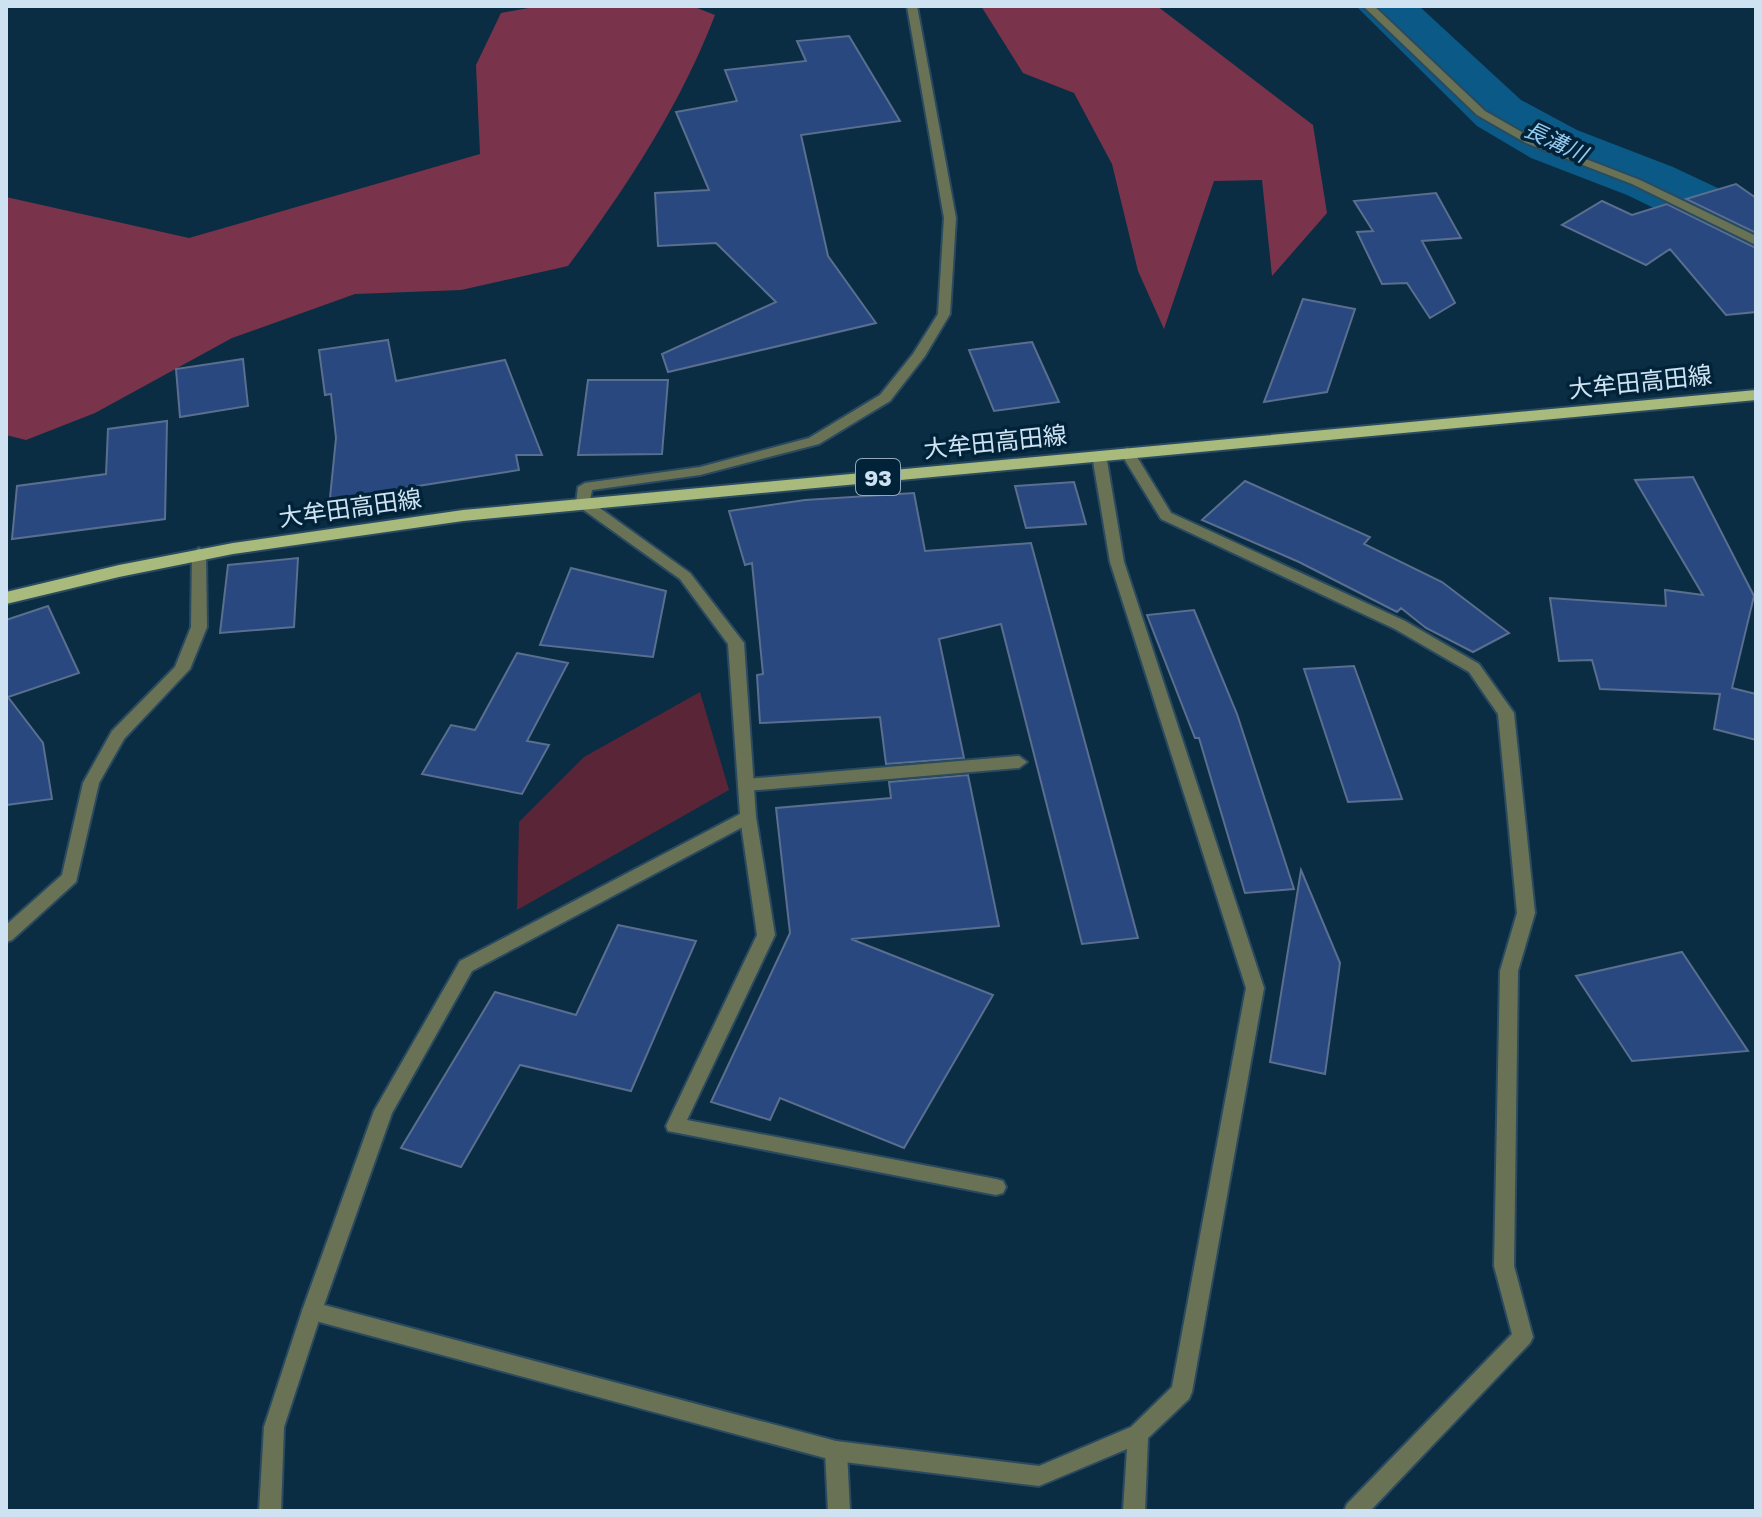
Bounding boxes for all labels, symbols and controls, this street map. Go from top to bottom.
water label: 長溝川 [1520,115,1593,168]
street label: 大牟田高田線 [1567,359,1713,403]
street label: 大牟田高田線 [922,419,1068,463]
road number: 93 [856,459,900,495]
street label: 大牟田高田線 [277,483,423,531]

